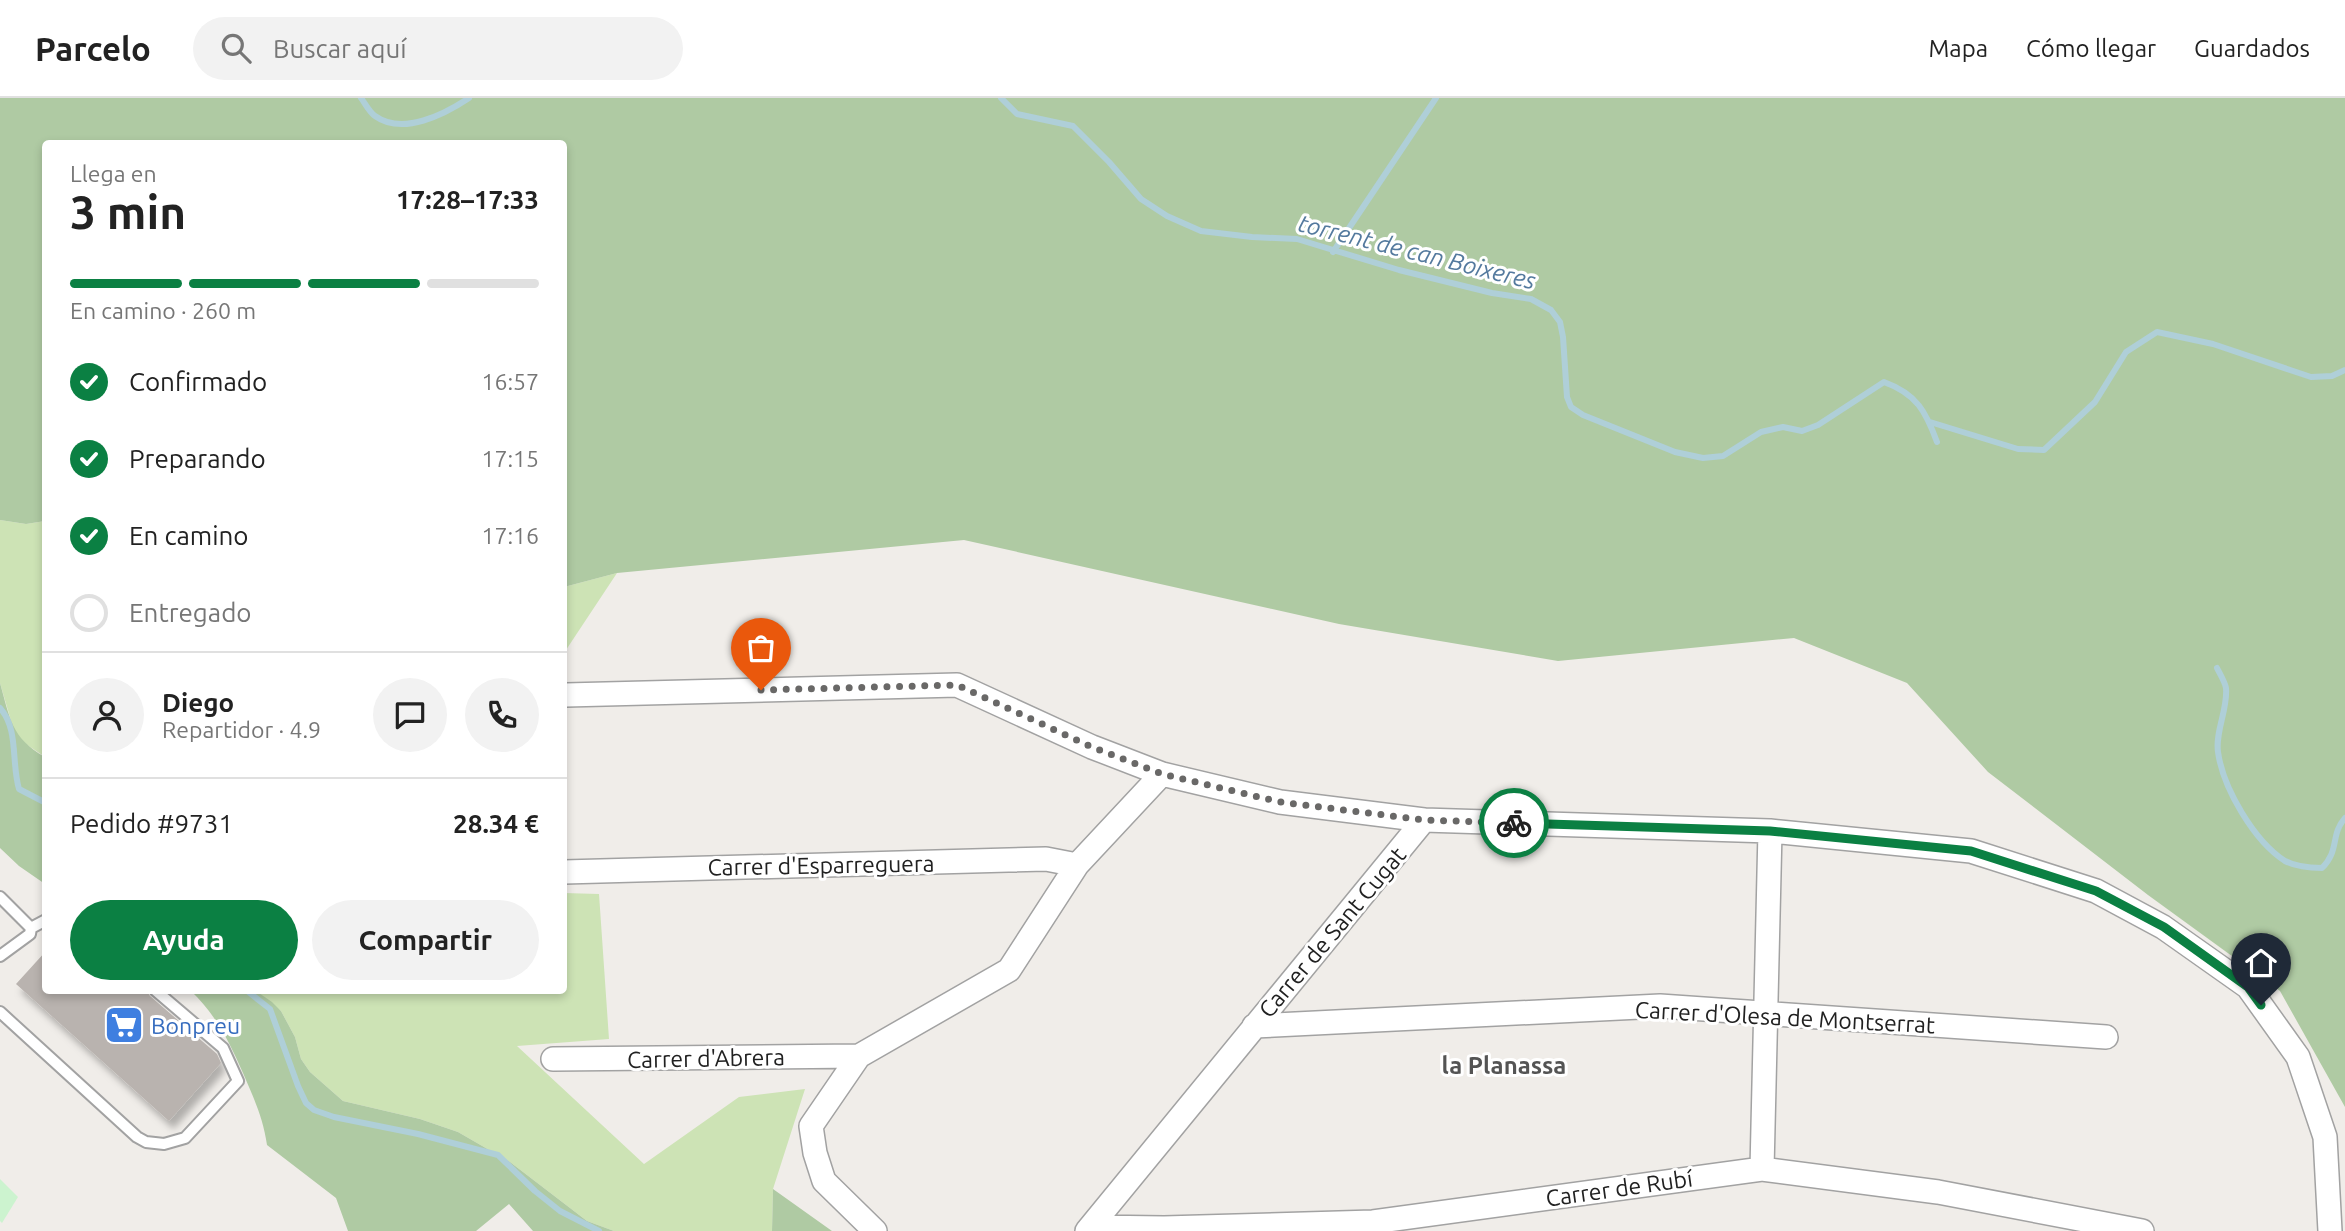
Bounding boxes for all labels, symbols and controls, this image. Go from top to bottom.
search box [193,17,683,80]
icon: search [217,29,255,67]
text: Parcelo [35,30,151,67]
text: Buscar aquí [273,34,407,63]
text: Mapa [1928,35,1988,62]
text: Cómo llegar [2026,35,2156,62]
text: Guardados [2194,35,2310,62]
text: Llega en [70,161,157,186]
text: 17:28–17:33 [396,185,539,214]
text: 3 min [70,186,186,238]
water label: torrent de can Boixeres [1296,209,1538,295]
text: En camino · 260 m [70,298,256,323]
icon: check [70,363,108,401]
text: Confirmado [129,367,267,396]
text: 16:57 [481,369,539,394]
icon: check [70,440,108,478]
text: Preparando [129,444,266,473]
text: 17:15 [481,446,539,471]
icon: check [70,517,108,555]
text: En camino [129,521,249,550]
text: 17:16 [481,523,539,548]
text: Entregado [129,598,252,627]
pin [731,618,791,690]
icon: bag [742,629,780,667]
button: person [70,678,144,752]
button: chat [373,678,447,752]
button: phone [465,678,539,752]
text: Diego [162,688,234,717]
text: Repartidor · 4.9 [162,717,321,742]
courier [1479,788,1549,858]
icon: bike [1495,804,1533,842]
text: Pedido #9731 [70,809,233,838]
text: 28.34 € [453,809,539,838]
street label: Carrer de Sant Cugat [1254,842,1410,1022]
street label: Carrer d'Esparreguera [707,851,935,879]
button: Ayuda [70,900,298,980]
button: Compartir [312,900,539,980]
pin [2231,933,2291,1005]
icon: home [2242,944,2280,982]
street label: Carrer d'Olesa de Montserrat [1634,997,1936,1037]
supermarket icon: Bonpreu [103,1004,145,1046]
place label: Bonpreu [151,1013,240,1038]
street label: Carrer d'Abrera [627,1044,785,1072]
district label: la Planassa [1442,1052,1566,1079]
street label: Carrer de Rubí [1544,1165,1694,1211]

